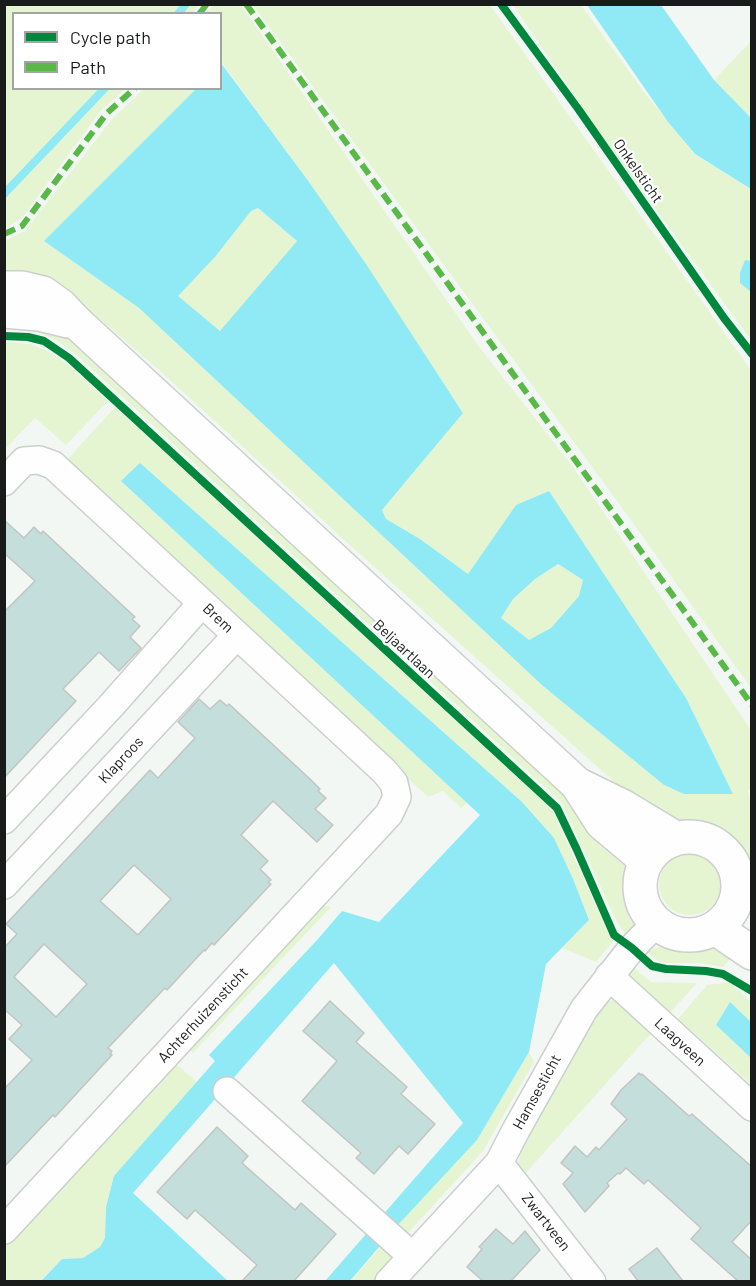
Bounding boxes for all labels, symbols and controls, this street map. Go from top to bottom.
legend [12,12,222,90]
text: Cycle path [70,26,151,48]
text: Path [70,56,106,78]
street label: Onkelsticht [609,136,667,206]
street label: Brem [199,599,237,637]
street label: Beljaartlaan [369,616,439,682]
street label: Klaproos [95,733,147,787]
street label: Achterhuizensticht [154,964,252,1066]
street label: Laagveen [651,1014,709,1070]
street label: Hamsesticht [509,1051,565,1133]
street label: Zwartveen [518,1189,574,1255]

